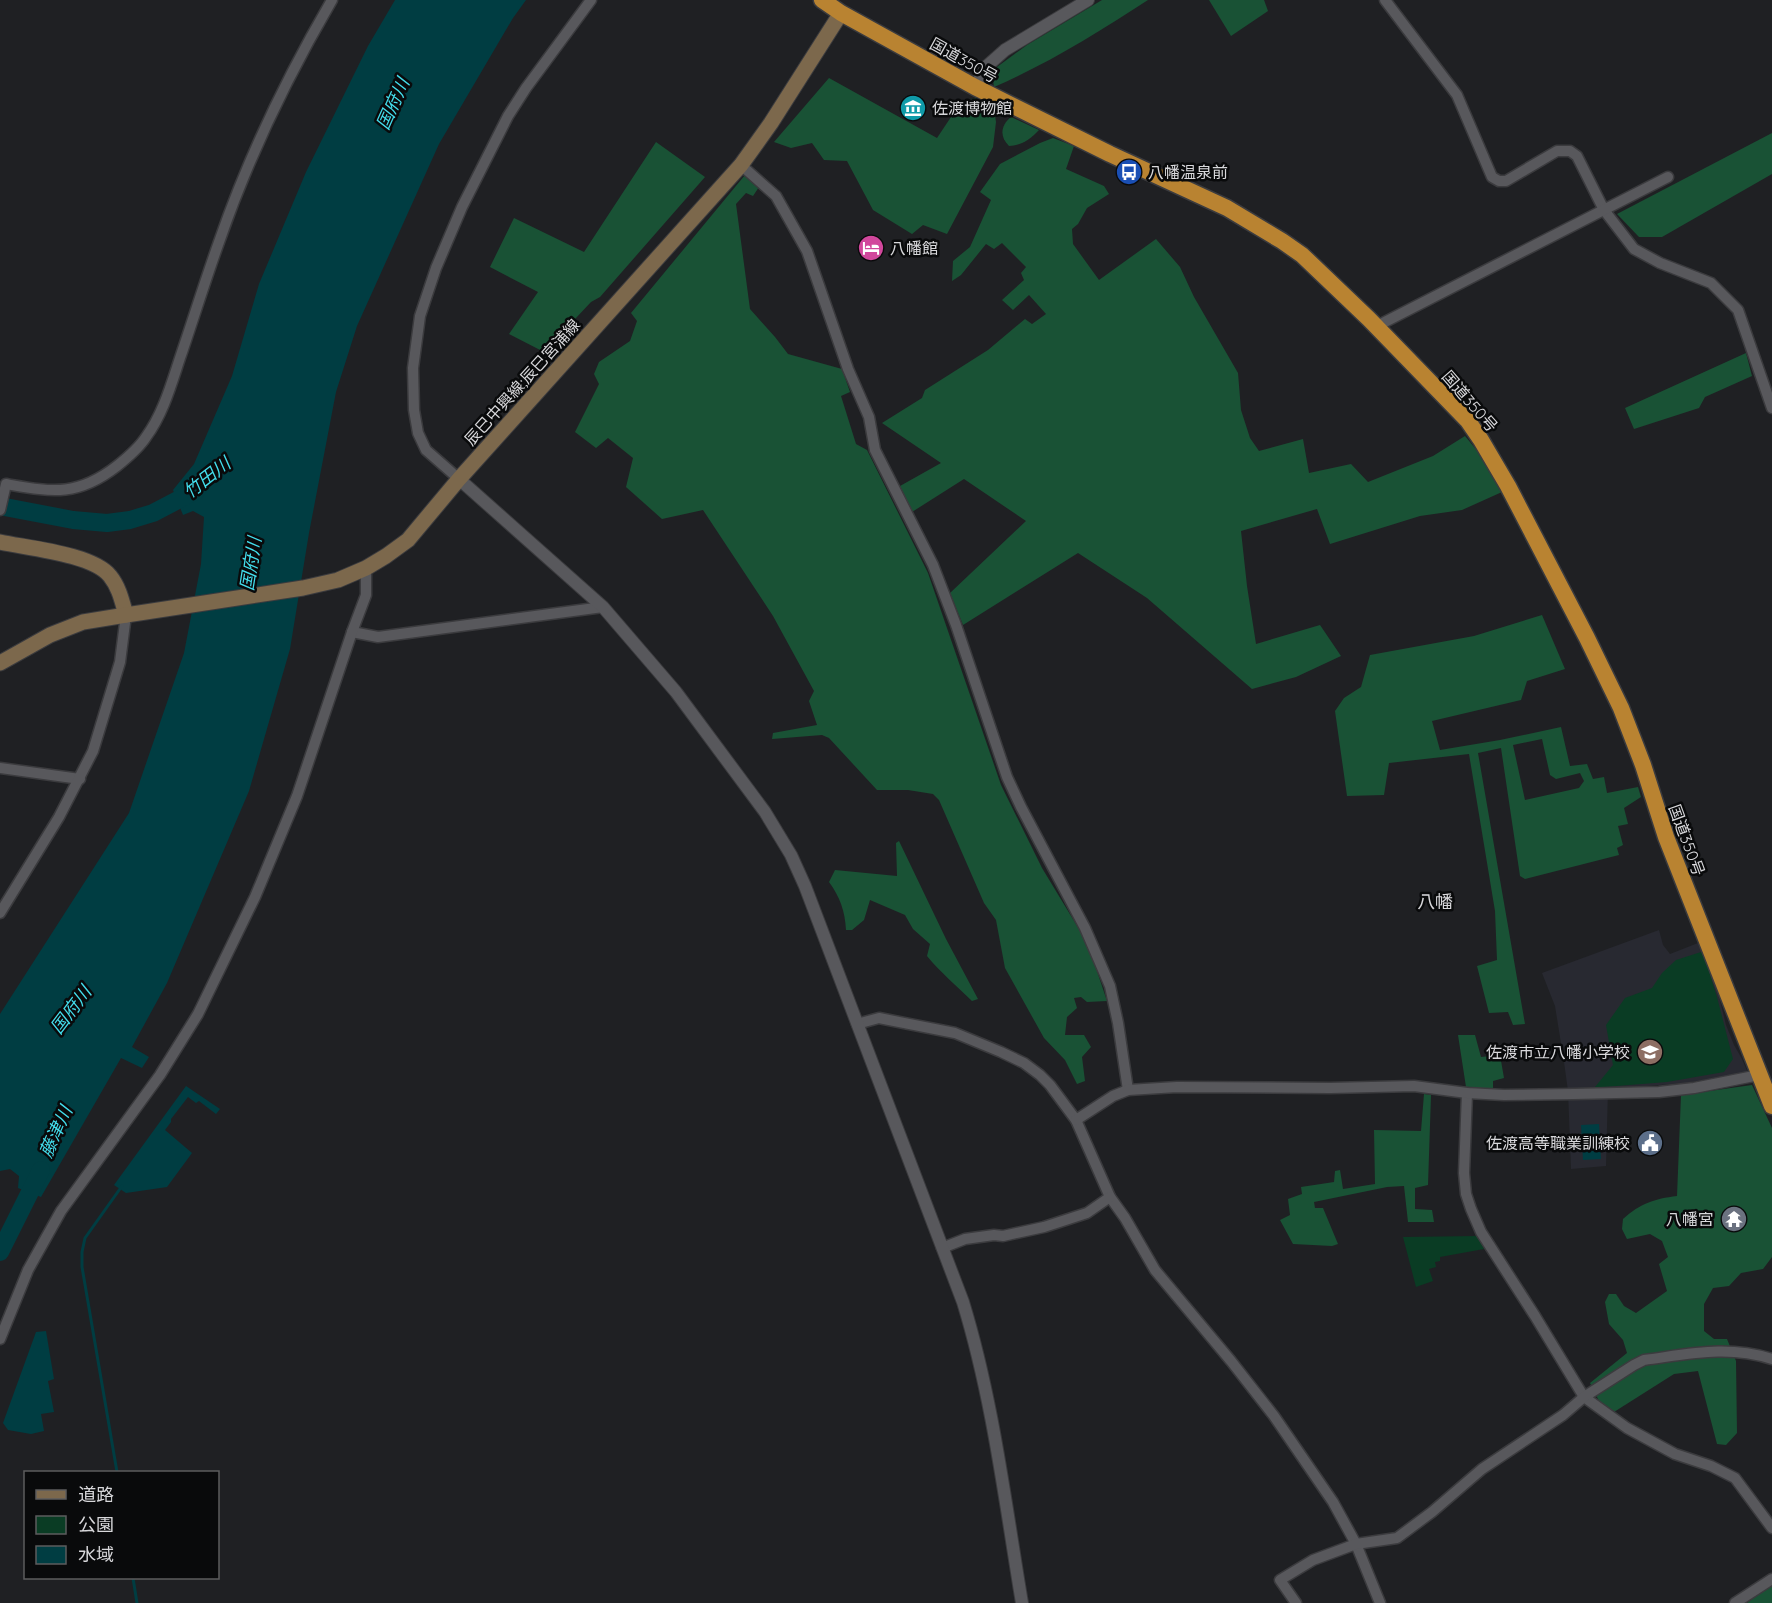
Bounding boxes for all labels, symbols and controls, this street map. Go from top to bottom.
street label: 国道350号 [927,33,1001,87]
water label: 国府川 [371,73,415,133]
museum icon: 佐渡博物館 [898,93,928,123]
place label: 佐渡博物館 [932,98,1012,118]
bus stop icon: 八幡温泉前 [1114,157,1144,187]
place label: 八幡温泉前 [1148,162,1228,182]
hotel icon: 八幡館 [856,233,886,263]
place label: 八幡館 [890,238,938,258]
street label: 辰巳中興線;辰巳宮浦線 [460,315,584,449]
street label: 国道350号 [1438,366,1502,436]
water label: 竹田川 [178,451,237,503]
water label: 国府川 [235,533,266,592]
street label: 国道350号 [1665,802,1709,878]
district label: 八幡 [1417,890,1453,913]
water label: 国府川 [45,980,97,1038]
school or university icon: 佐渡市立八幡小学校 [1635,1037,1665,1067]
place label: 佐渡市立八幡小学校 [1486,1042,1630,1062]
water label: 藤津川 [34,1101,78,1161]
public building icon: 佐渡高等職業訓練校 [1635,1128,1665,1158]
place label: 佐渡高等職業訓練校 [1486,1133,1630,1153]
temple icon: 八幡宮 [1719,1204,1749,1234]
place label: 八幡宮 [1666,1209,1714,1229]
legend [24,1471,219,1579]
text: 道路 [78,1483,114,1506]
text: 公園 [78,1513,114,1536]
text: 水域 [78,1543,114,1566]

